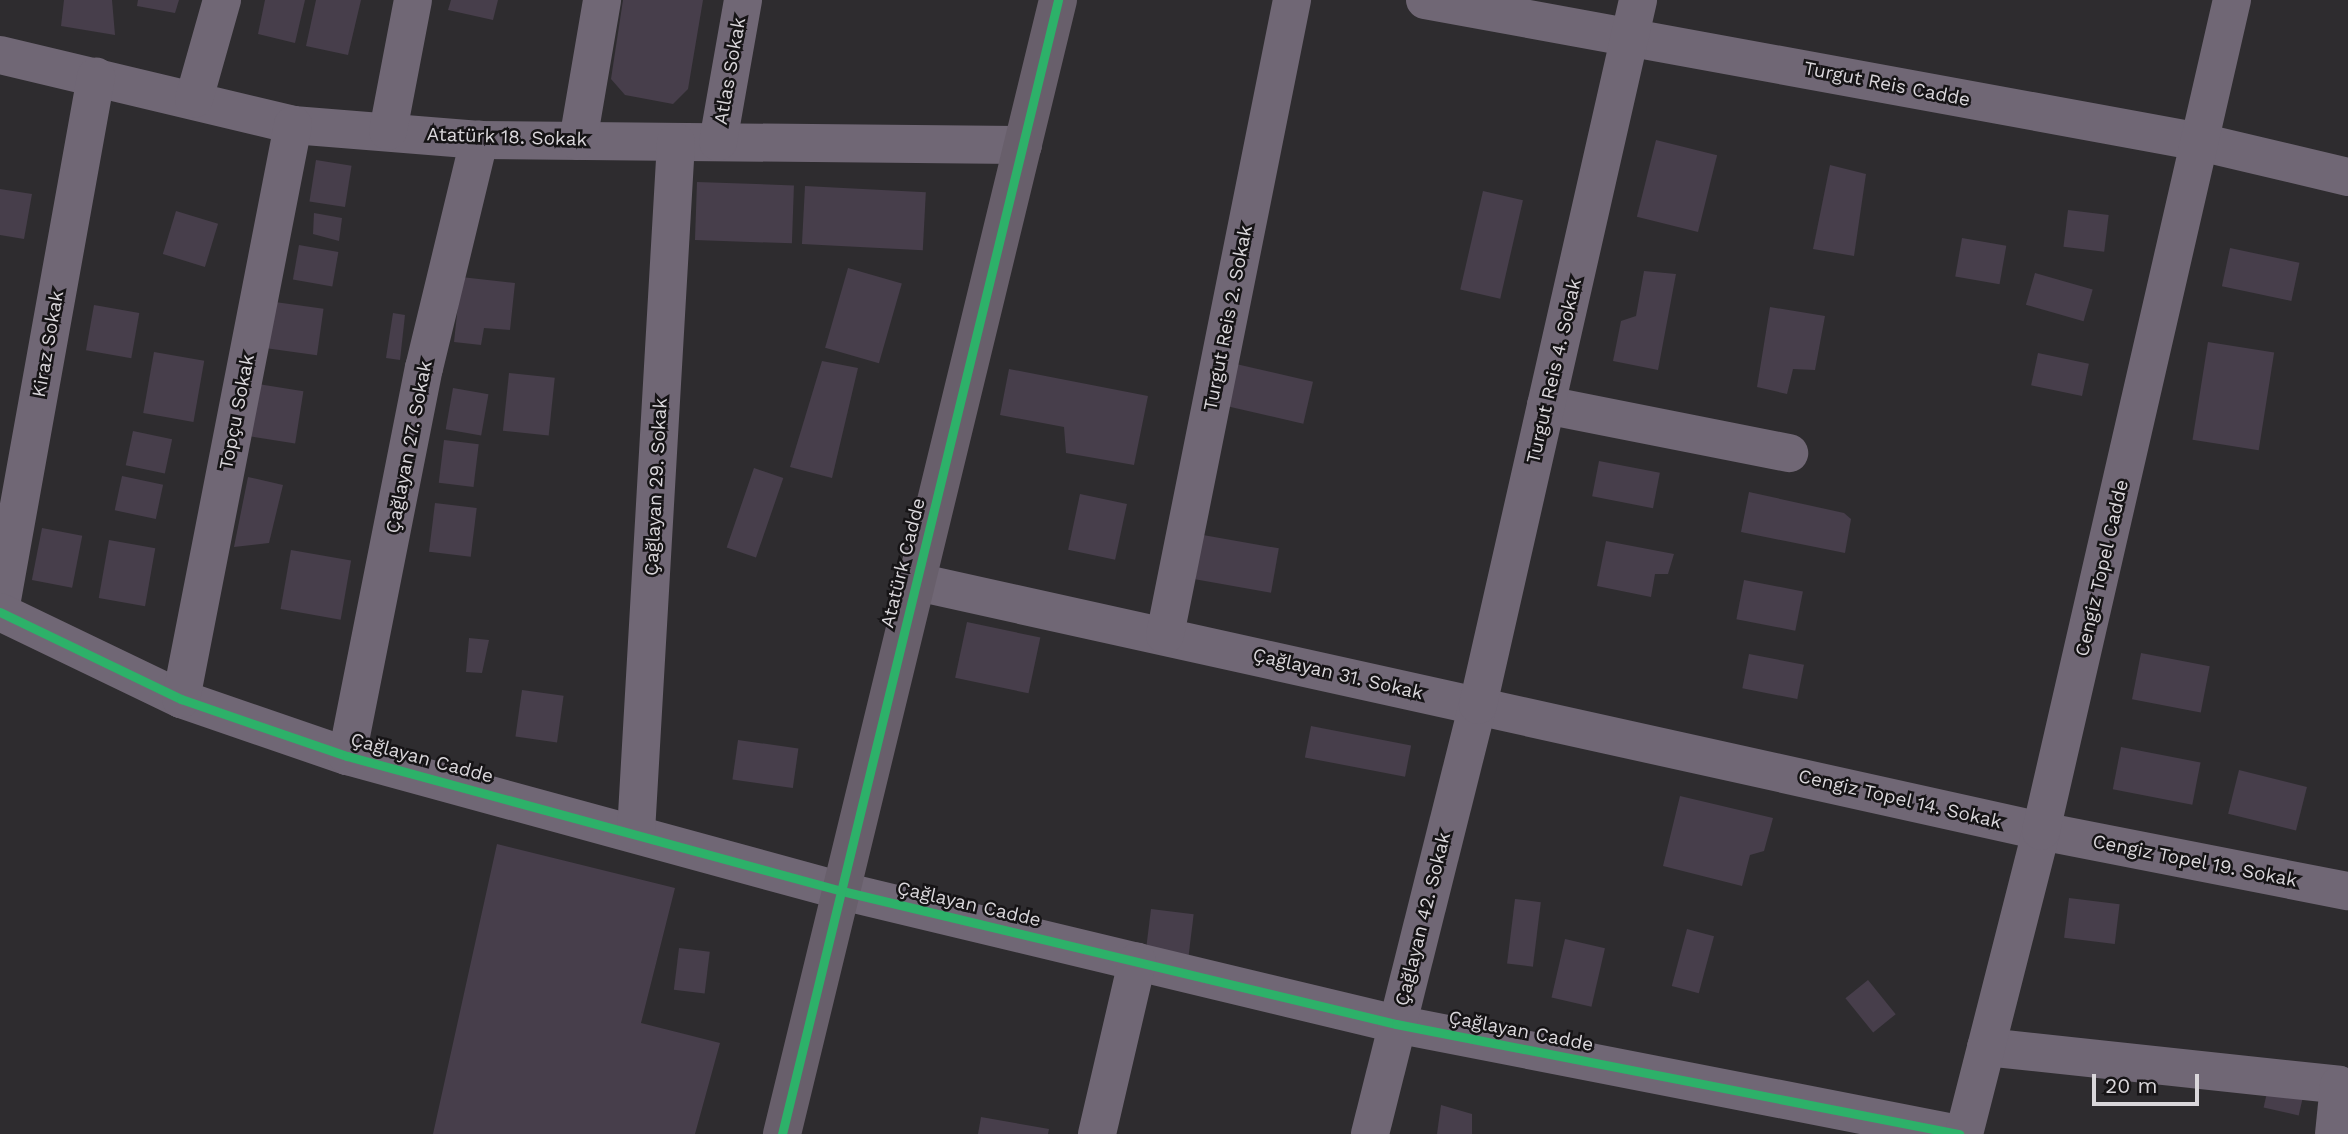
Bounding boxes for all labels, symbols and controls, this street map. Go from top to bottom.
street label: Atlas Sokak [709,16,751,126]
street label: Turgut Reis Cadde [1802,57,1972,111]
street label: Atatürk 18. Sokak [426,123,588,151]
street label: Turgut Reis 2. Sokak [1199,223,1257,413]
street label: Turgut Reis 4. Sokak [1522,276,1586,466]
street label: Kiraz Sokak [27,289,69,399]
street label: Topçu Sokak [215,352,259,472]
street label: Çağlayan 27. Sokak [381,359,437,535]
street label: Çağlayan 29. Sokak [640,397,672,577]
street label: Cengiz Topel Cadde [2070,477,2134,659]
street label: Atatürk Cadde [876,495,930,631]
street label: Çağlayan 31. Sokak [1251,643,1425,705]
street label: Çağlayan Cadde [348,728,496,788]
street label: Cengiz Topel 14. Sokak [1795,764,2005,834]
street label: Çağlayan 42. Sokak [1390,830,1456,1008]
street label: Cengiz Topel 19. Sokak [2090,830,2300,892]
street label: Çağlayan Cadde [895,876,1043,932]
street label: Çağlayan Cadde [1447,1006,1595,1056]
scale bar [2096,1060,2203,1104]
text: 20 m [2105,1073,2157,1098]

